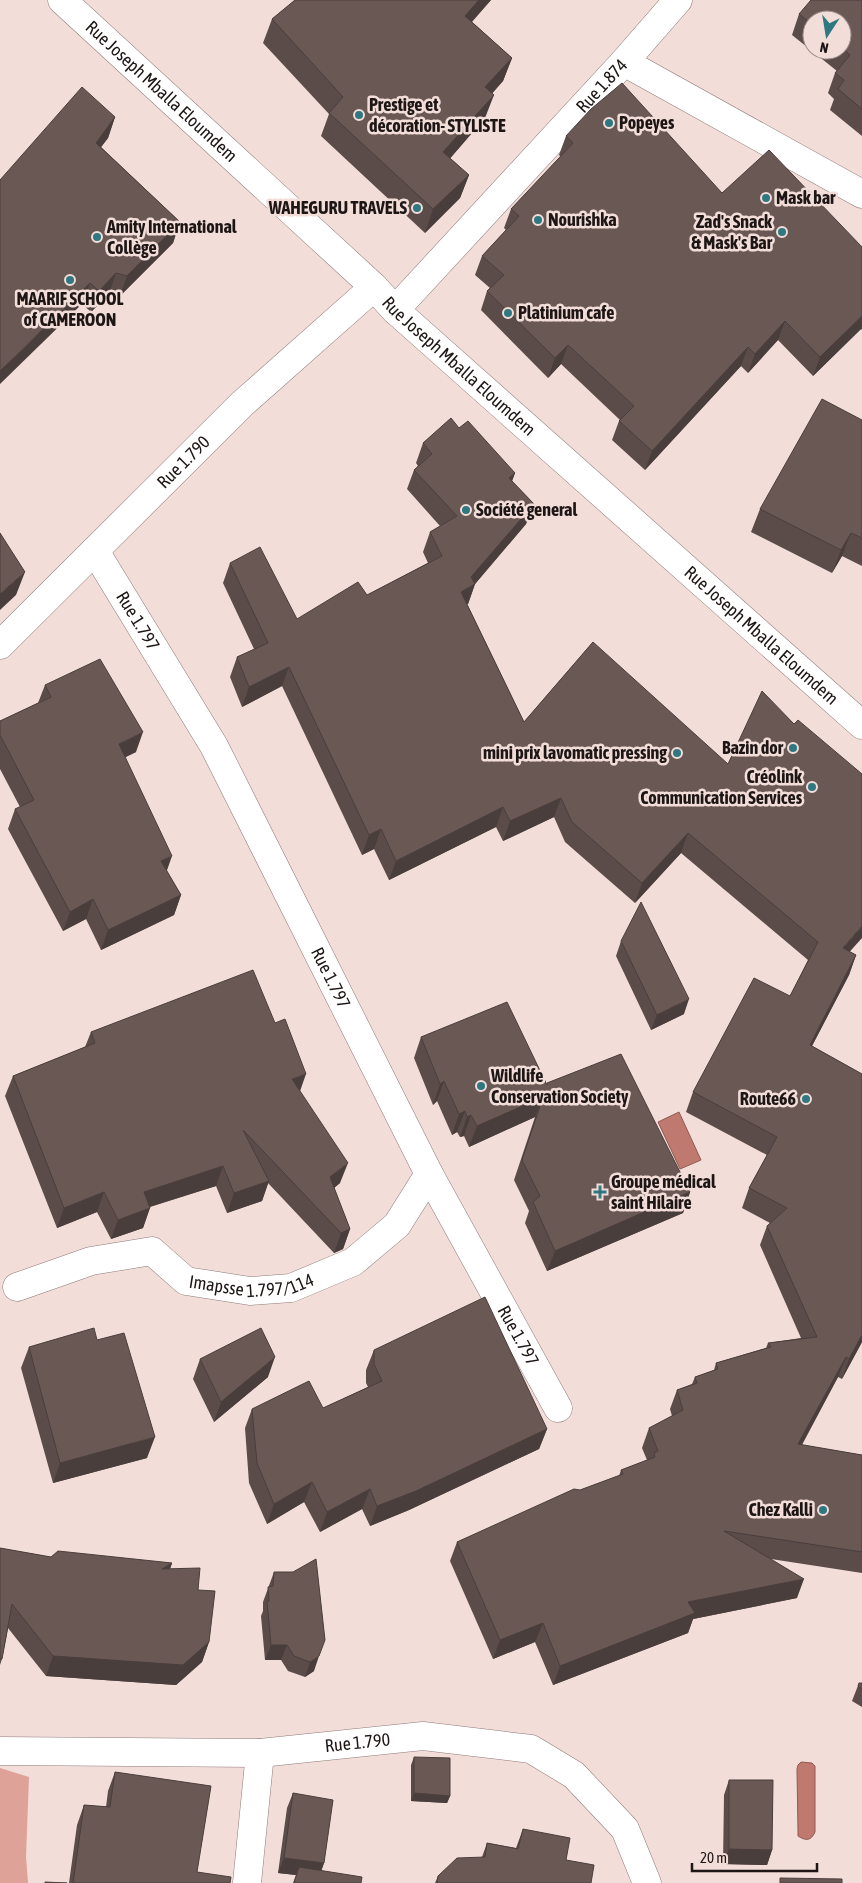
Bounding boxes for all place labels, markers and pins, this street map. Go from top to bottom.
place label: Prestige et décoration- STYLISTE [369,94,506,136]
marker: Prestige et décoration- STYLISTE [353,109,365,121]
place label: Popeyes [619,112,675,133]
marker: Popeyes [603,117,615,129]
place label: Mask bar [776,187,836,208]
marker: Mask bar [760,192,772,204]
place label: WAHEGURU TRAVELS [268,197,407,218]
marker: WAHEGURU TRAVELS [411,202,423,214]
place label: Nourishka [548,209,617,230]
place label: Zad's Snack & Mask's Bar [691,211,773,253]
marker: Nourishka [532,214,544,226]
place label: Amity International Collège [106,216,237,258]
marker: Zad's Snack & Mask's Bar [776,226,788,238]
marker: Amity International Collège [91,231,103,243]
marker: MAARIF SCHOOL of CAMEROON [64,274,76,286]
place label: MAARIF SCHOOL of CAMEROON [16,288,124,330]
place label: Platinium cafe [518,302,614,323]
marker: Platinium cafe [502,307,514,319]
place label: Société general [476,499,577,520]
marker: Société general [460,504,472,516]
place label: Bazin dor [722,737,784,758]
place label: mini prix lavomatic pressing [483,742,667,763]
marker: Bazin dor [787,742,799,754]
marker: mini prix lavomatic pressing [671,747,683,759]
place label: Créolink Communication Services [640,766,803,808]
marker: Créolink Communication Services [806,781,818,793]
place label: Wildlife Conservation Society [490,1065,629,1107]
marker: Wildlife Conservation Society [475,1080,487,1092]
place label: Route66 [740,1088,796,1109]
marker: Route66 [800,1093,812,1105]
place label: Groupe médical saint Hilaire [611,1171,716,1213]
marker: Groupe médical saint Hilaire [593,1185,607,1199]
place label: Chez Kalli [749,1499,813,1520]
marker: Chez Kalli [817,1504,829,1516]

